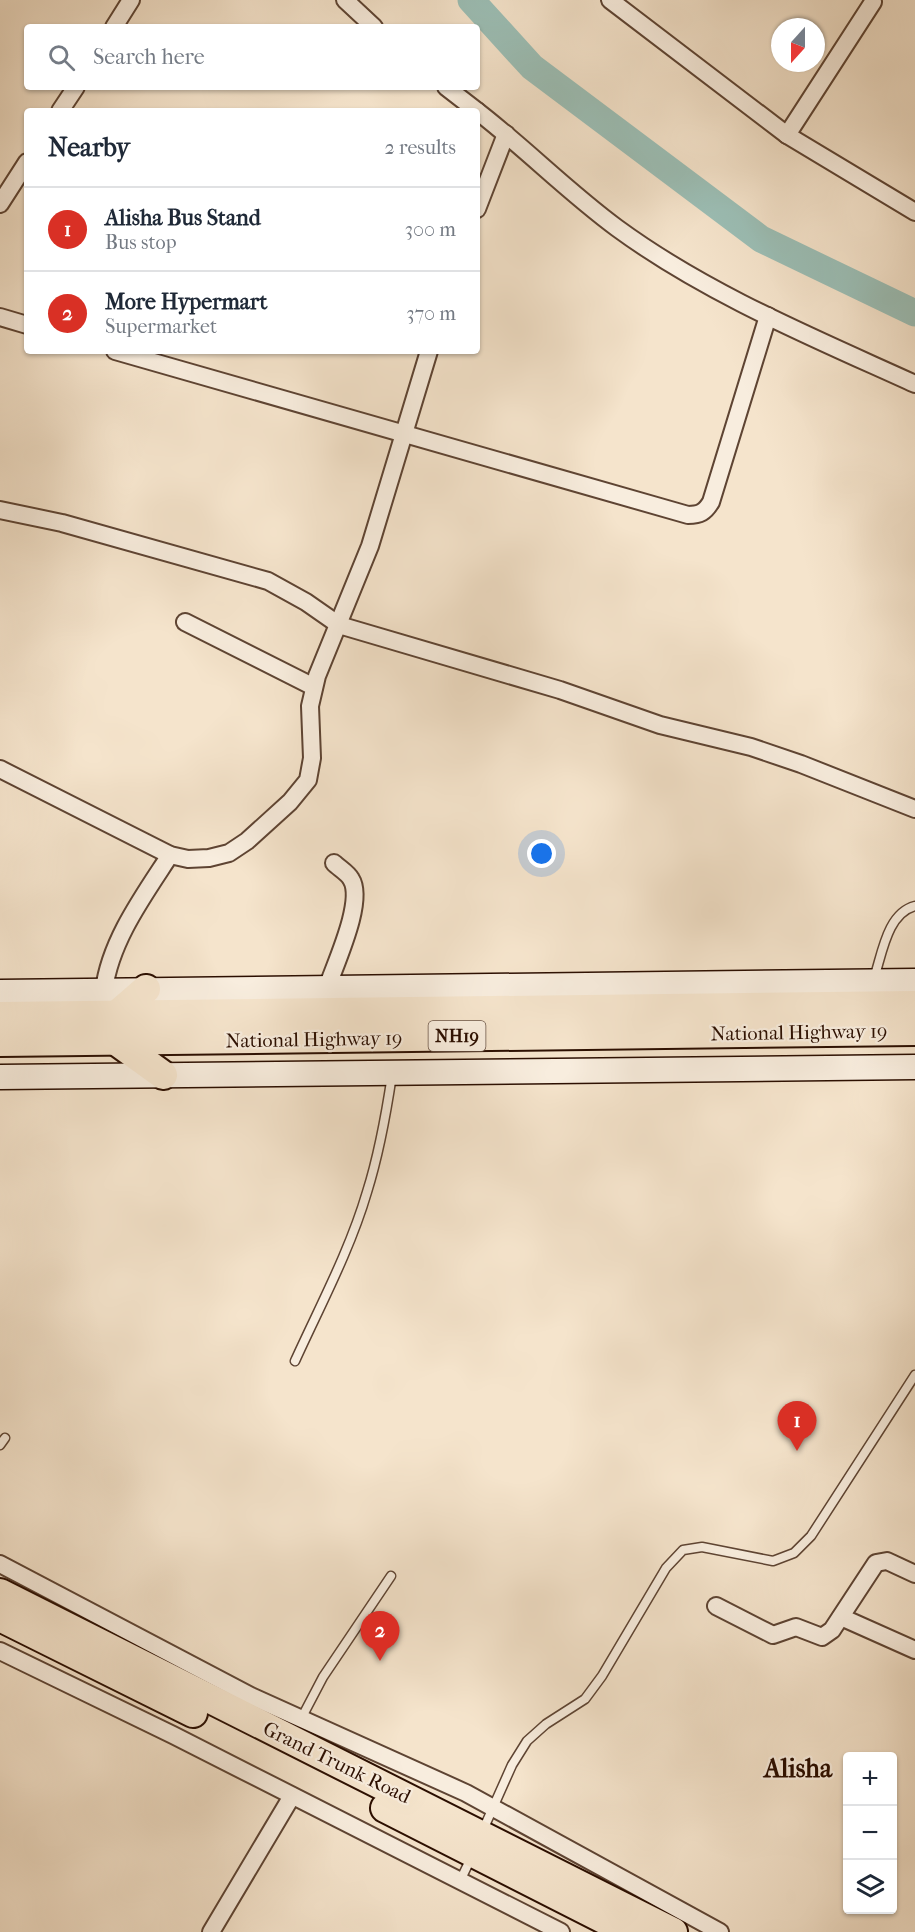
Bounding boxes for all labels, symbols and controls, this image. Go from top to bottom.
north arrow [771,18,825,72]
search box [24,24,480,90]
icon: search [45,41,78,74]
text: Search here [93,44,205,70]
text: Nearby [48,132,130,163]
text: 2 results [385,136,456,159]
text: Alisha Bus Stand [105,205,261,231]
text: 1 [64,218,71,241]
text: 300 m [405,218,456,241]
text: Bus stop [105,231,177,254]
text: More Hypermart [105,289,267,315]
text: 2 [62,302,73,325]
text: 370 m [406,302,456,325]
text: Supermarket [105,315,217,338]
your location [527,839,556,868]
street label: National Highway 19 [710,1019,888,1046]
road number: NH19 [428,1021,486,1051]
street label: National Highway 19 [225,1026,403,1053]
pin: 1 [778,1402,816,1451]
pin: 2 [360,1612,400,1661]
street label: Grand Trunk Road [259,1717,415,1809]
map controls [843,1752,897,1914]
button: + [843,1752,897,1806]
district label: Alisha [762,1753,833,1784]
button: − [843,1806,897,1860]
button: layers [843,1860,897,1914]

